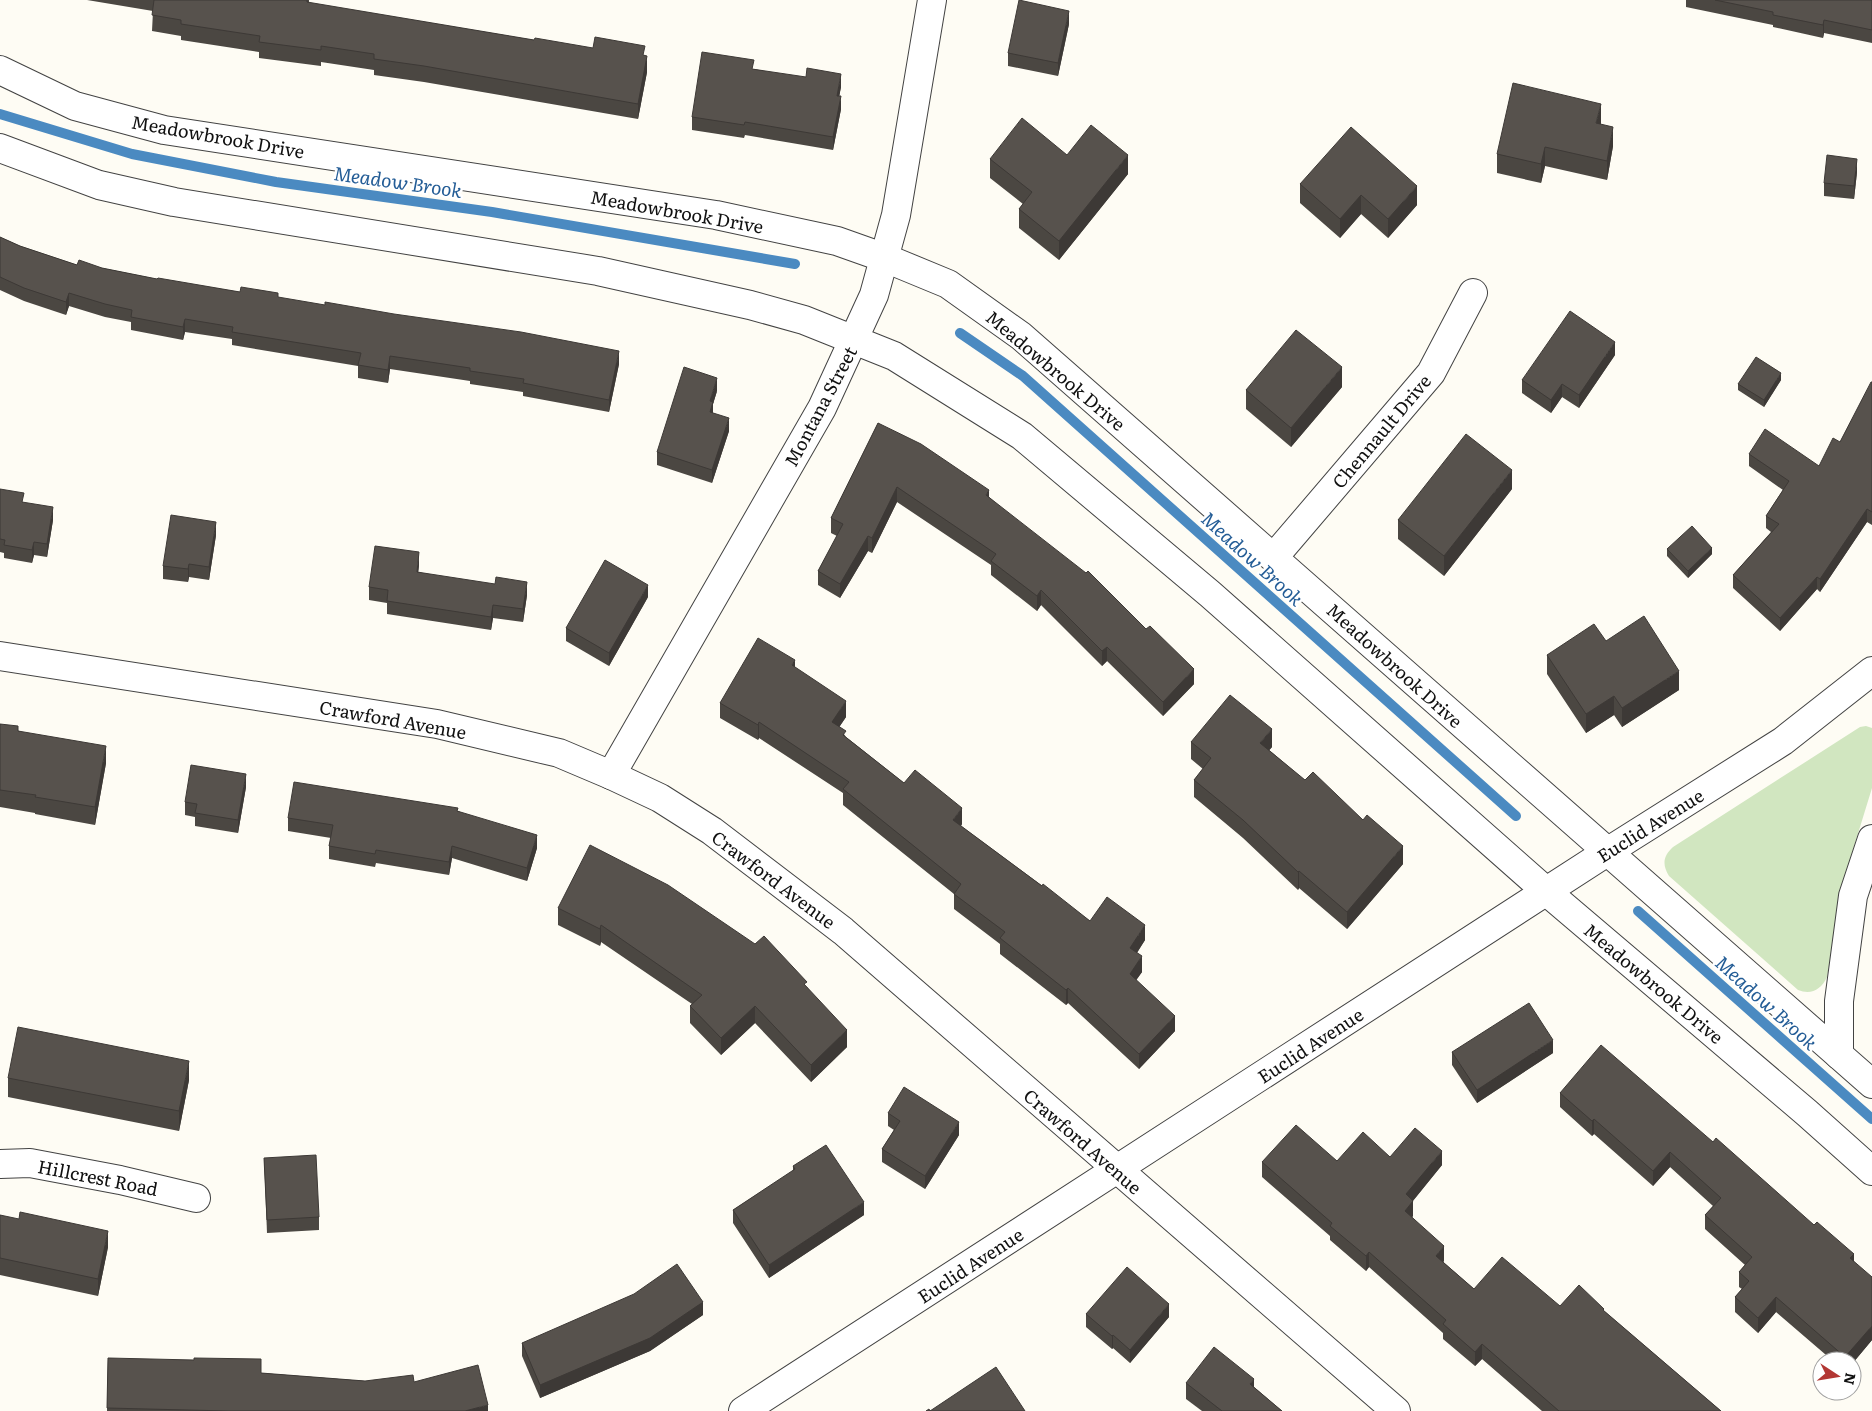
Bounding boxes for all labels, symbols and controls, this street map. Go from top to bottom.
street label: Meadowbrook Drive [129,108,307,164]
water label: Meadow Brook [332,158,464,204]
street label: Meadowbrook Drive [588,183,766,239]
street label: Meadowbrook Drive [980,303,1132,437]
street label: Montana Street [777,340,863,471]
street label: Chennault Drive [1325,368,1437,494]
water label: Meadow Brook [1196,504,1311,612]
street label: Meadowbrook Drive [1321,596,1469,734]
street label: Crawford Avenue [317,693,469,745]
street label: Euclid Avenue [1591,781,1709,869]
street label: Crawford Avenue [706,823,842,935]
street label: Meadowbrook Drive [1578,916,1730,1050]
water label: Meadow Brook [1710,948,1825,1056]
street label: Euclid Avenue [1252,1001,1368,1089]
street label: Crawford Avenue [1018,1082,1148,1200]
street label: Hillcrest Road [36,1152,160,1202]
street label: Euclid Avenue [912,1221,1028,1309]
north arrow [1812,1351,1862,1401]
text: N [1840,1371,1862,1387]

